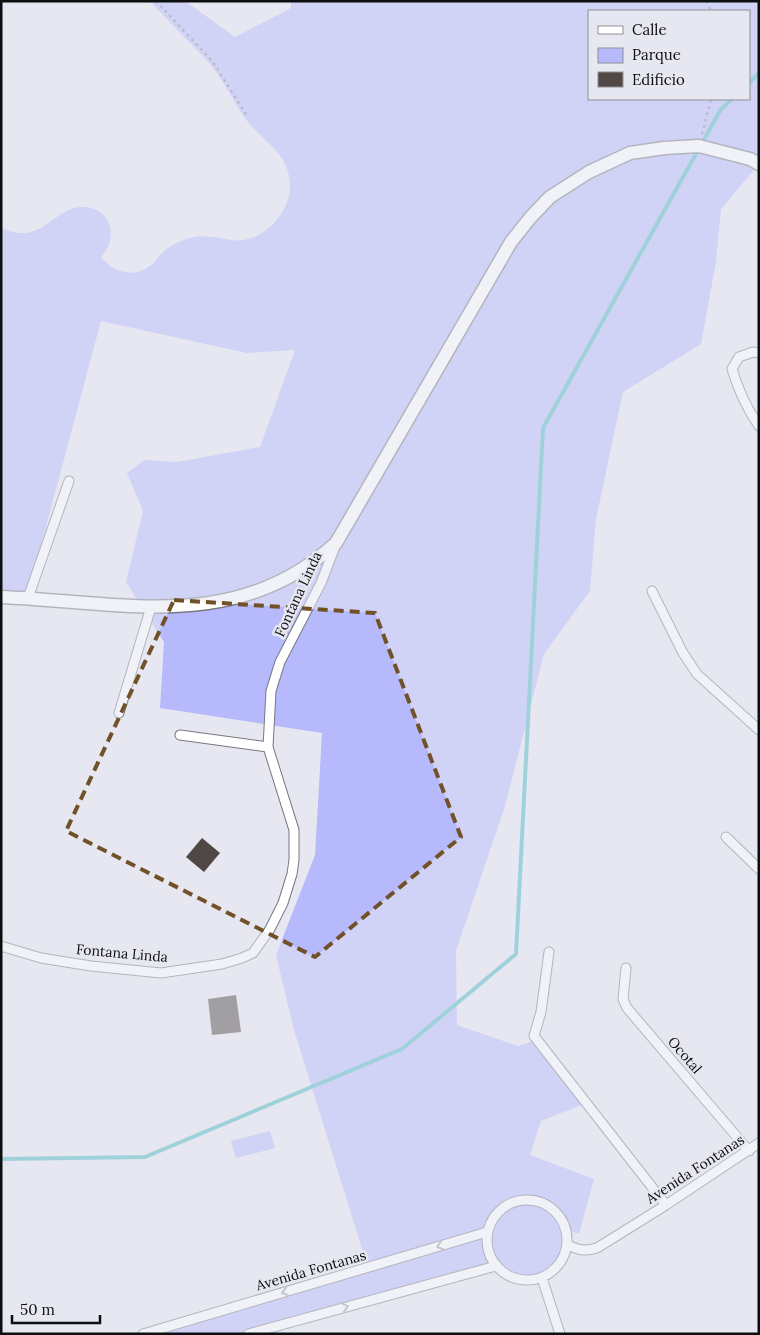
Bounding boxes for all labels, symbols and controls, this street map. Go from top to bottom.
legend [588,10,750,100]
text: Calle [632,20,667,39]
text: Parque [632,45,681,64]
text: Edificio [632,70,685,89]
street label: Fontana Linda [270,548,326,640]
street label: Fontana Linda [75,940,169,966]
street label: Ocotal [664,1033,706,1077]
street label: Avenida Fontanas [642,1131,748,1208]
one-way arrow [437,1241,445,1251]
street label: Avenida Fontanas [253,1246,368,1295]
one-way arrow [281,1287,289,1297]
scale bar [12,1292,100,1324]
text: 50 m [20,1300,55,1319]
one-way arrow [341,1302,349,1312]

